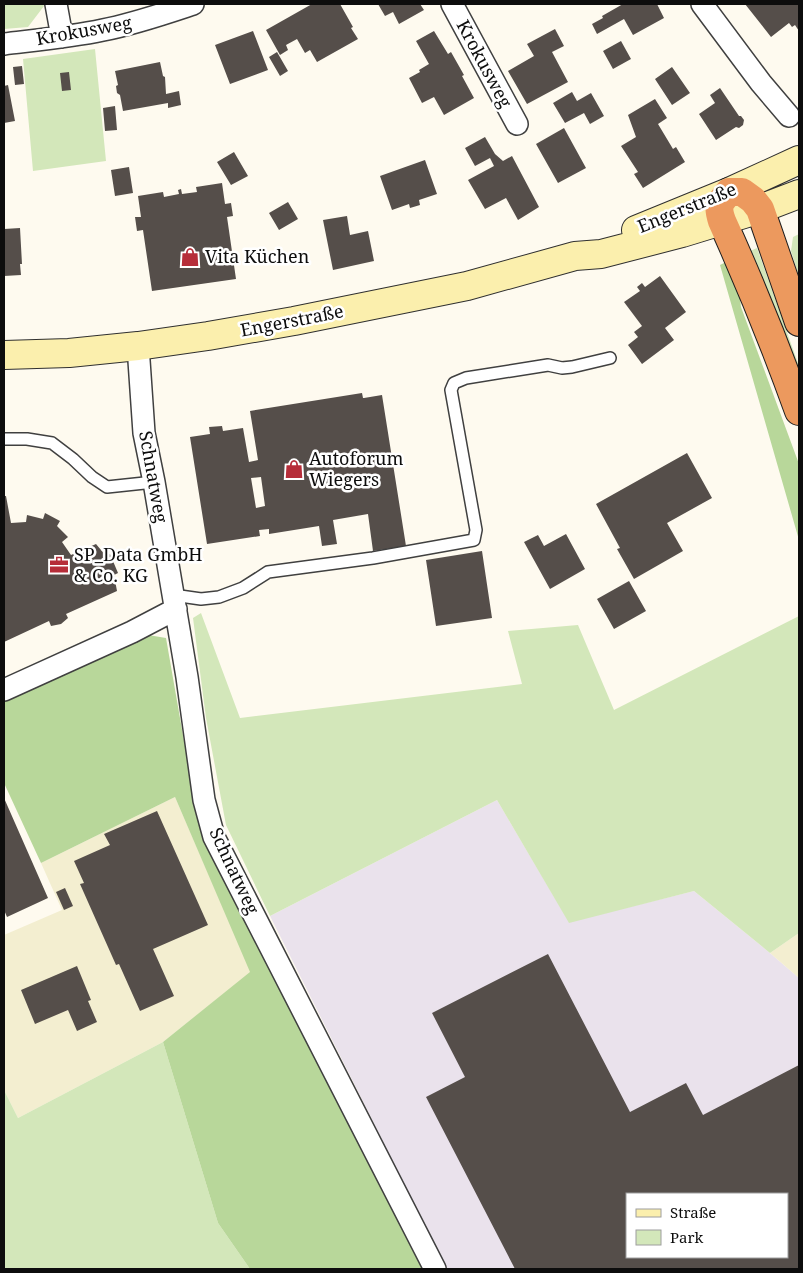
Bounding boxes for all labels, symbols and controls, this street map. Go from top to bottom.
street label: Krokusweg [34,10,134,50]
street label: Krokusweg [452,15,518,112]
street label: Engerstraße [634,176,740,238]
place label: Vita Küchen [205,244,310,268]
shop icon: Vita Küchen [179,246,201,268]
street label: Engerstraße [238,298,345,342]
street label: Schnatweg [134,429,174,525]
place label: Autoforum Wiegers [309,446,403,491]
shop icon: Autoforum Wiegers [283,458,305,480]
place label: SP_Data GmbH & Co. KG [74,542,202,587]
office icon: SP_Data GmbH & Co. KG [48,554,70,576]
street label: Schnatweg [204,823,266,918]
legend [626,1193,788,1258]
text: Straße [670,1202,716,1222]
text: Park [670,1227,704,1247]

